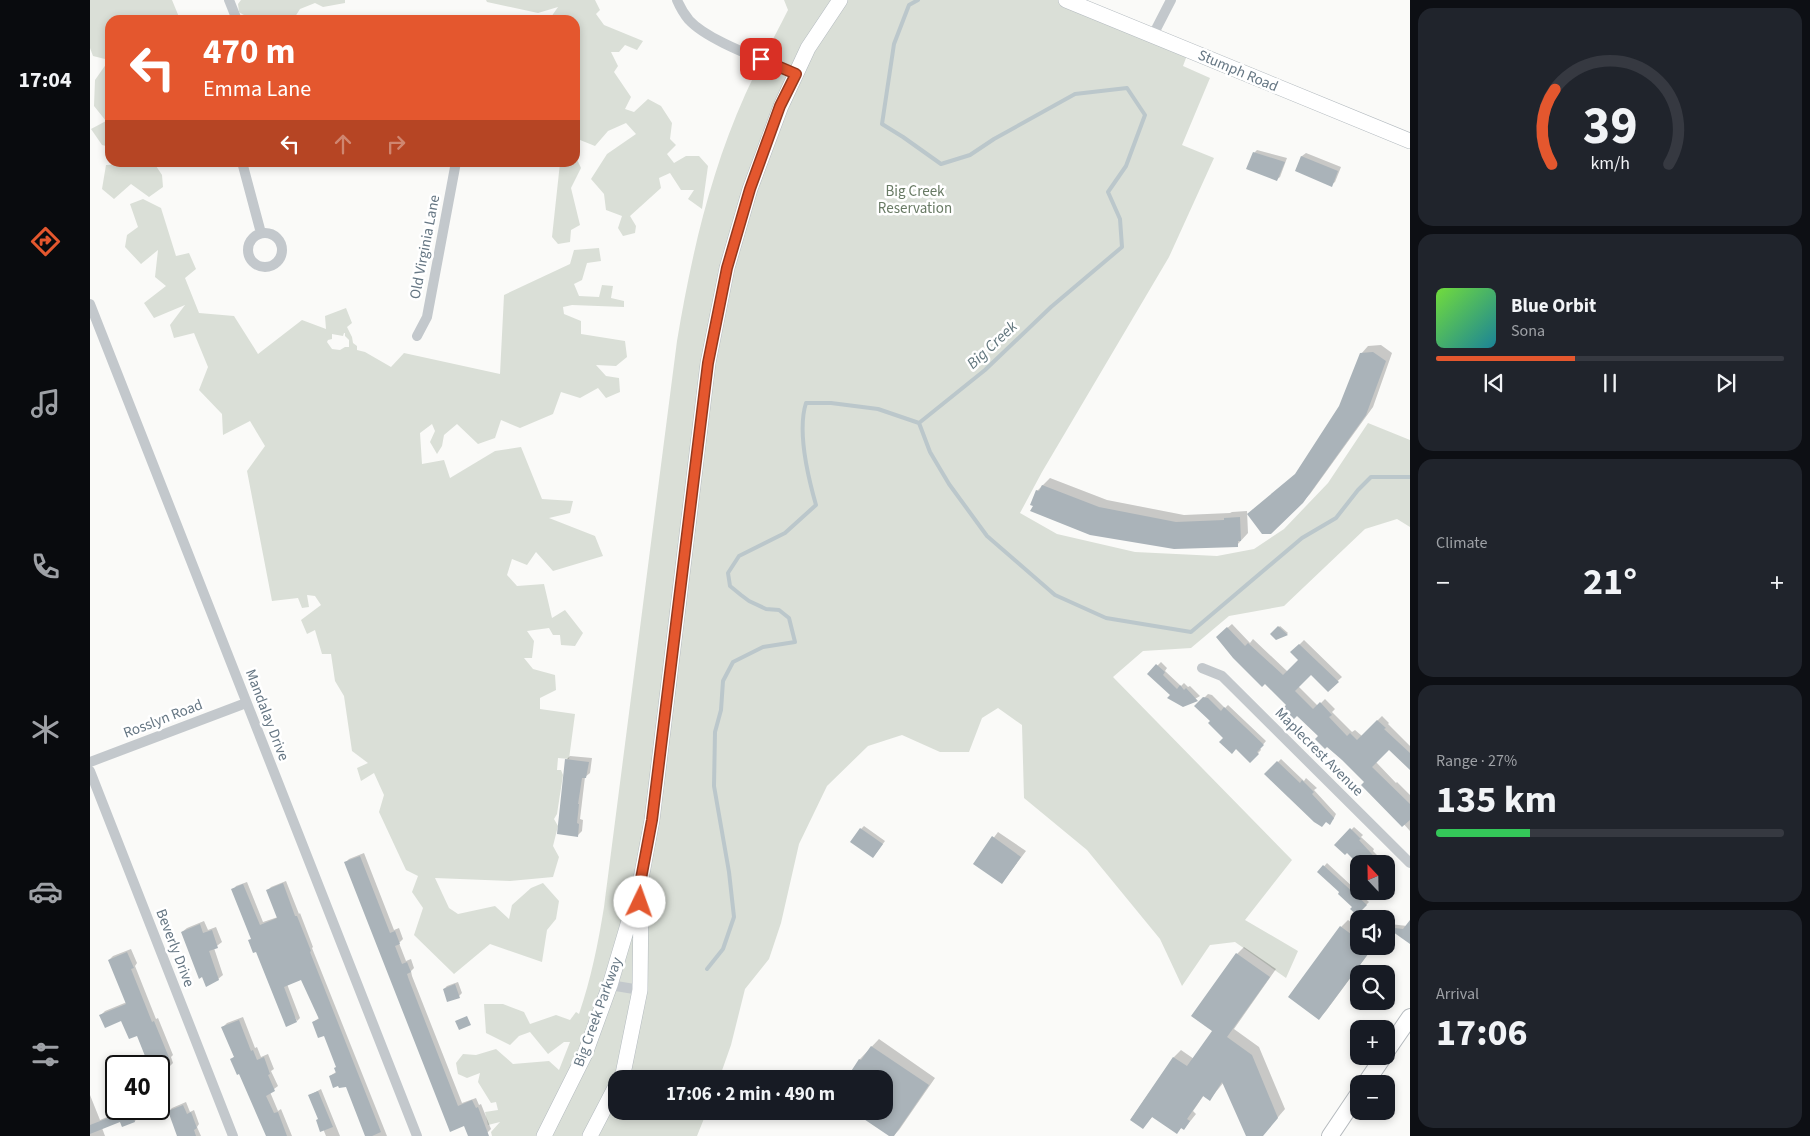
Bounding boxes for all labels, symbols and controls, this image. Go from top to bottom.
text: 470 m [203,27,295,77]
icon: left [120,35,185,100]
pin [740,38,782,80]
icon: arrive [747,45,775,73]
street label: Stumph Road [1195,45,1281,97]
text: 17:04 [18,64,72,96]
text: Emma Lane [203,73,311,105]
text: 39 [1583,90,1637,164]
icon: left [276,130,304,158]
icon: ahead [329,130,357,158]
icon: right [382,130,410,158]
text: km/h [1590,151,1630,176]
park label: Big Creek Reservation [878,181,952,219]
street label: Old Virginia Lane [405,193,445,301]
icon: directions [28,224,63,259]
text: Blue Orbit [1511,293,1596,320]
water label: Big Creek [962,316,1022,374]
text: Sona [1511,320,1545,342]
icon: previous [1480,369,1508,397]
icon: pause [1596,369,1624,397]
icon: next [1712,369,1740,397]
icon: music [28,386,63,421]
text: Climate [1436,532,1487,554]
icon: phone [28,549,63,584]
text: 21° [1583,555,1637,609]
text: − [1436,563,1450,603]
text: + [1770,563,1784,603]
street label: Mandalay Drive [240,666,294,764]
street label: Rosslyn Road [120,694,206,744]
street label: Maplecrest Avenue [1270,703,1368,801]
icon: climate [28,712,63,747]
text: Range · 27% [1436,750,1517,772]
text: 135 km [1436,773,1557,827]
north arrow [1350,855,1395,900]
map controls [1350,855,1395,1120]
icon: car [28,874,63,909]
position arrow [613,875,665,927]
street label: Beverly Drive [150,906,200,990]
button: sound [1350,910,1395,955]
street label: Big Creek Parkway [568,954,628,1070]
button: search [1350,965,1395,1010]
text: Arrival [1436,983,1479,1005]
text: 17:06 [1436,1006,1528,1060]
button: + [1350,1020,1395,1065]
icon: filters [28,1037,63,1072]
speed limit sign: 40 [105,1055,170,1120]
button: − [1350,1075,1395,1120]
text: 17:06 · 2 min · 490 m [666,1081,835,1108]

